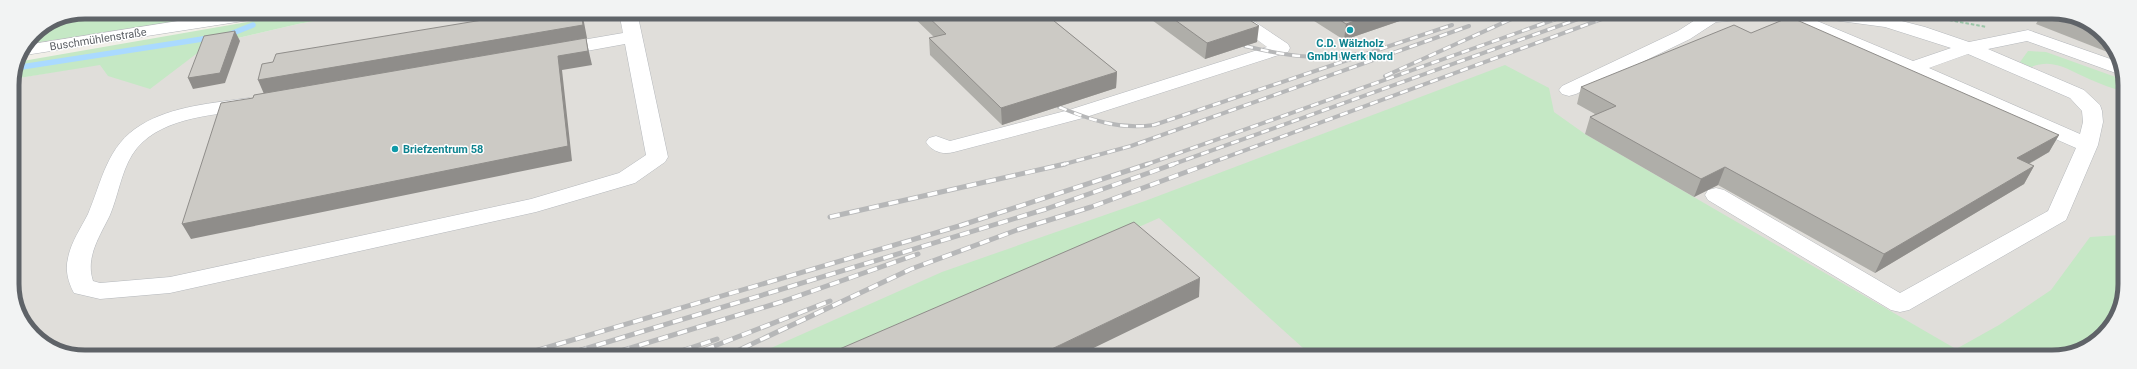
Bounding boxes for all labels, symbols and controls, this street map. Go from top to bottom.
street label: Buschmühlenstraße [49,25,148,54]
marker: C.D. Wälzholz GmbH Werk Nord [1345,25,1355,35]
place label: C.D. Wälzholz GmbH Werk Nord [1307,37,1393,63]
place label: Briefzentrum 58 [403,143,483,156]
marker: Briefzentrum 58 [390,144,400,154]

